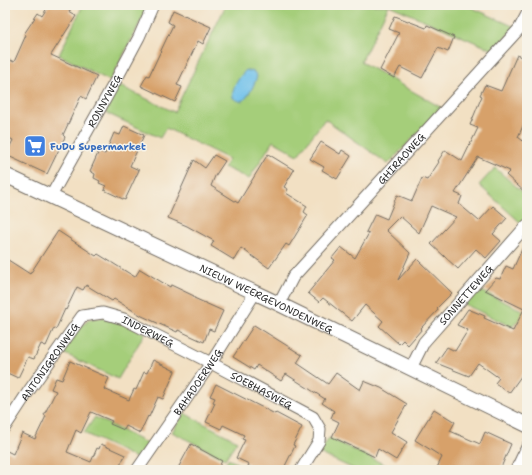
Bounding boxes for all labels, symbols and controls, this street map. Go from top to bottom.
street label: RONNYWEG [84,72,124,130]
street label: GHIRAOWEG [375,130,428,187]
supermarket icon: FuDu Supermarket [22,133,48,159]
place label: FuDu Supermarket [50,140,146,153]
street label: NIEUW WEERGEVONDENWEG [198,261,335,336]
street label: SONNETTEWEG [436,262,496,327]
street label: INDERWEG [120,313,176,350]
street label: ANTONIGRONWEG [18,320,82,403]
street label: BAHADOERWEG [170,346,225,418]
street label: SOEBHASWEG [229,368,295,412]

